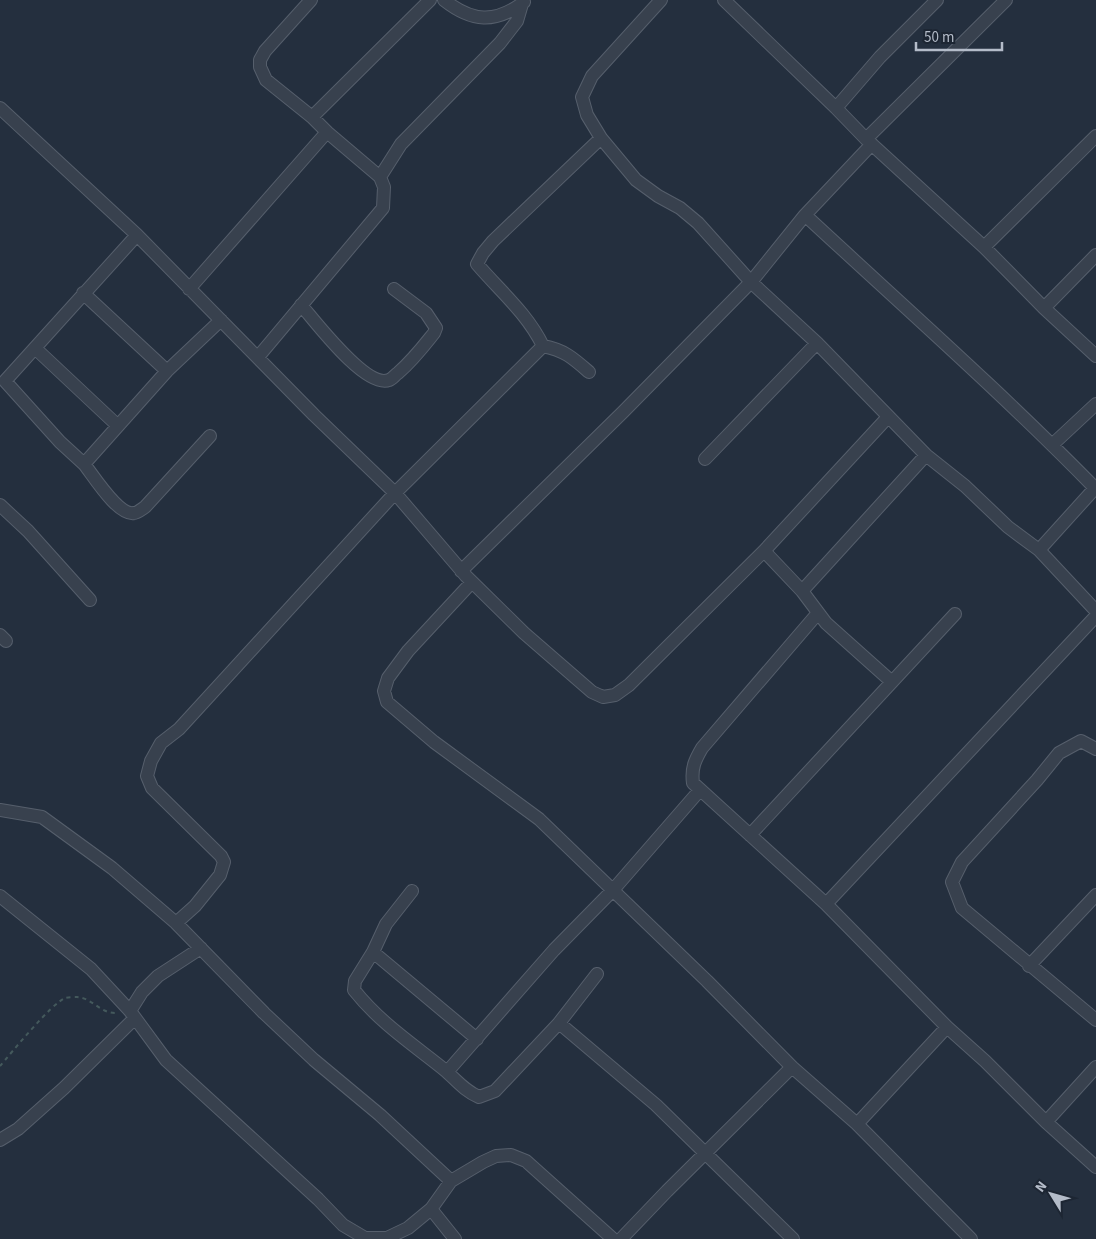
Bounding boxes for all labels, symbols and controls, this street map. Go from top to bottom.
scale bar [916,20,1002,52]
text: 50 m [924,27,954,48]
north arrow [1026,1169,1076,1219]
text: N [1031,1177,1052,1197]

